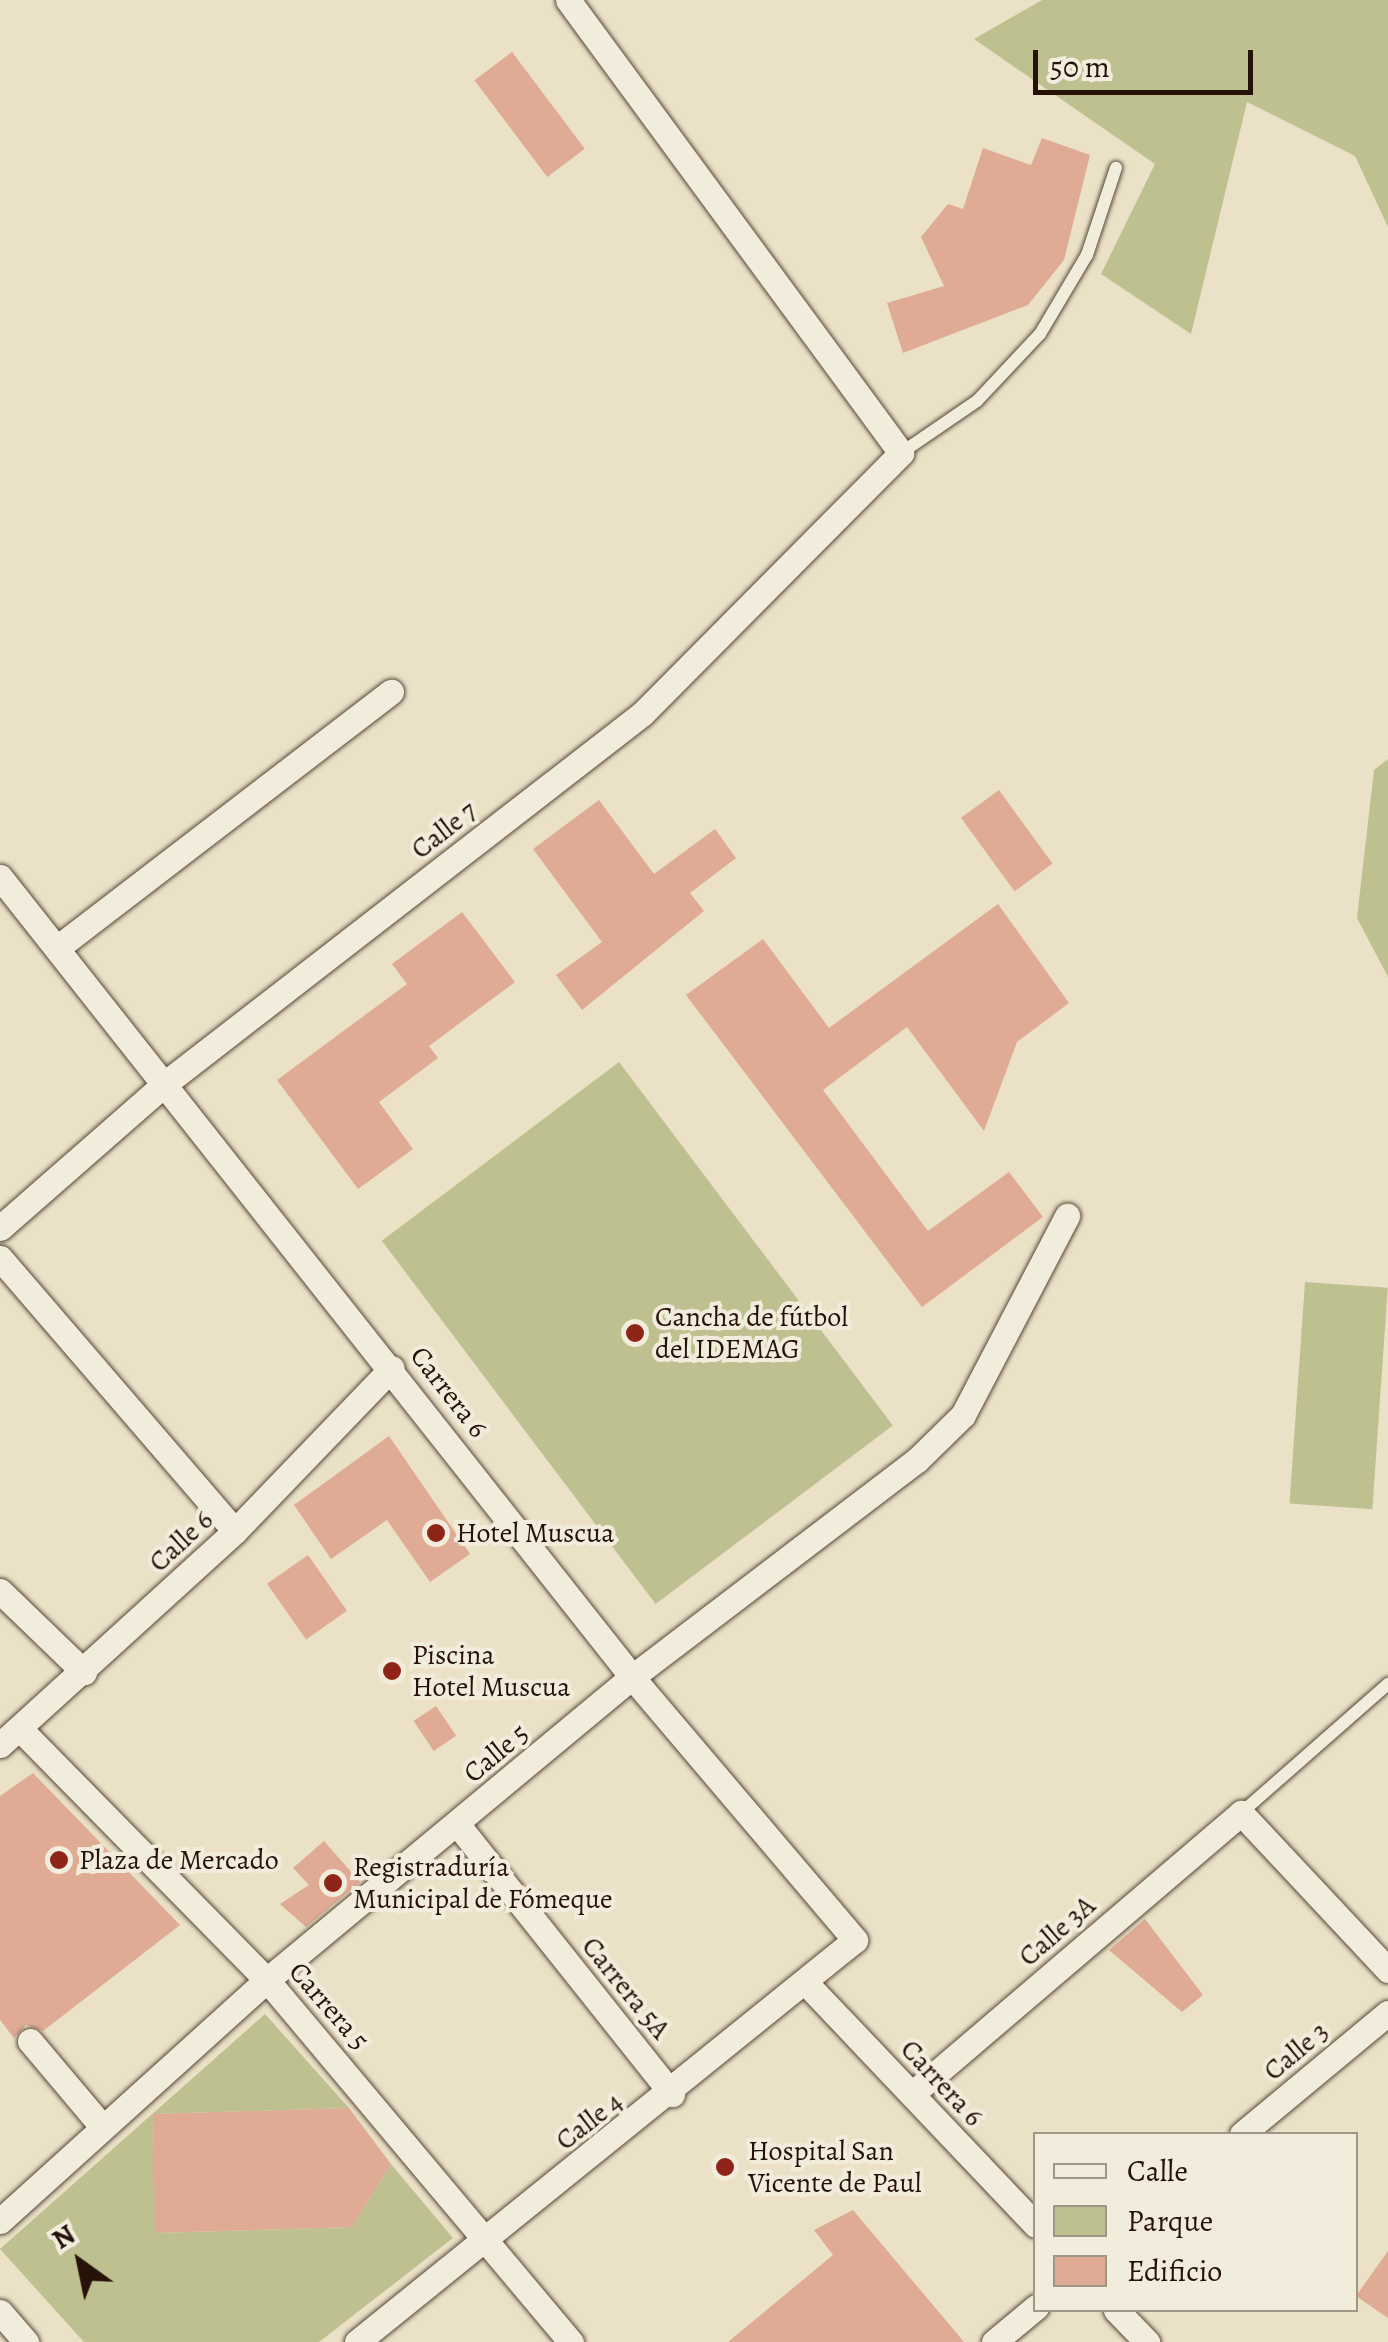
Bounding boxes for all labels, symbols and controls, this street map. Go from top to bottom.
scale bar [1038,30,1258,92]
text: 50 m [1050,47,1110,87]
street label: Calle 7 [404,794,484,866]
place label: Cancha de fútbol del IDEMAG [655,1300,848,1366]
marker: Cancha de fútbol del IDEMAG [624,1322,646,1344]
street label: Carrera 6 [403,1340,495,1444]
street label: Calle 6 [142,1503,220,1579]
place label: Hotel Muscua [456,1516,614,1550]
marker: Hotel Muscua [425,1522,447,1544]
place label: Piscina Hotel Muscua [412,1638,570,1704]
marker: Piscina Hotel Muscua [381,1660,403,1682]
street label: Calle 5 [457,1716,535,1790]
place label: Plaza de Mercado [79,1843,279,1877]
marker: Plaza de Mercado [48,1849,70,1871]
place label: Registraduría Municipal de Fómeque [353,1850,613,1916]
marker: Registraduría Municipal de Fómeque [322,1872,344,1894]
street label: Calle 3A [1012,1889,1102,1973]
street label: Carrera 5A [575,1930,677,2046]
street label: Carrera 5 [282,1955,376,2057]
street label: Calle 3 [1257,2014,1335,2088]
street label: Carrera 6 [893,2033,991,2133]
street label: Calle 4 [549,2085,629,2157]
legend [1033,2132,1358,2312]
place label: Hospital San Vicente de Paul [748,2134,922,2200]
text: Calle [1127,2151,1188,2191]
marker: Hospital San Vicente de Paul [712,2154,738,2180]
text: Parque [1127,2201,1213,2241]
north arrow [30,2212,130,2312]
text: N [45,2215,83,2258]
text: Edificio [1127,2251,1222,2291]

